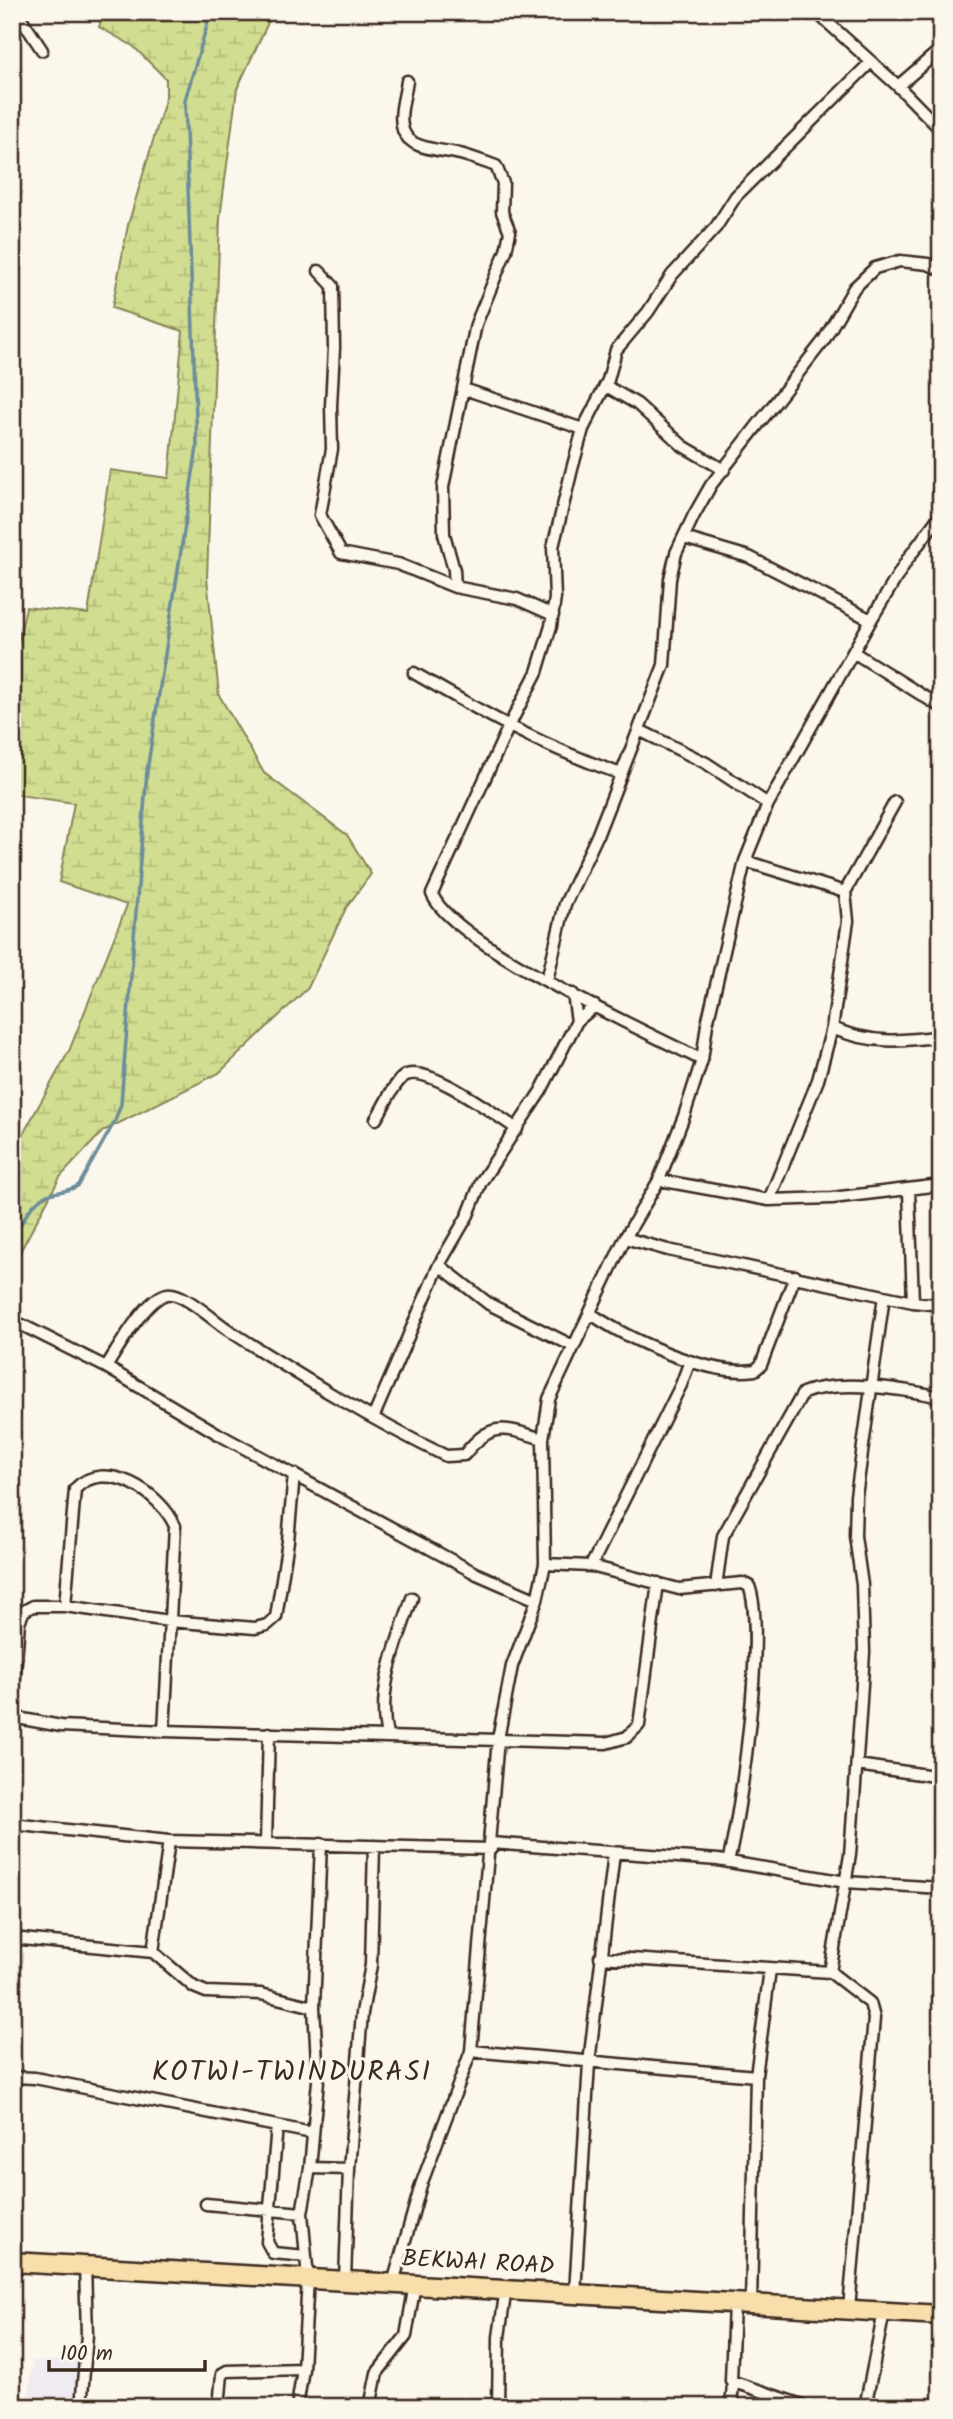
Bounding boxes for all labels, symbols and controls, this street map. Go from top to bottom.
district label: KOTWI-TWINDURASI [152,2050,432,2095]
street label: BEKWAI ROAD [401,2240,555,2286]
scale bar [49,2328,205,2372]
text: 100 m [60,2338,113,2371]

